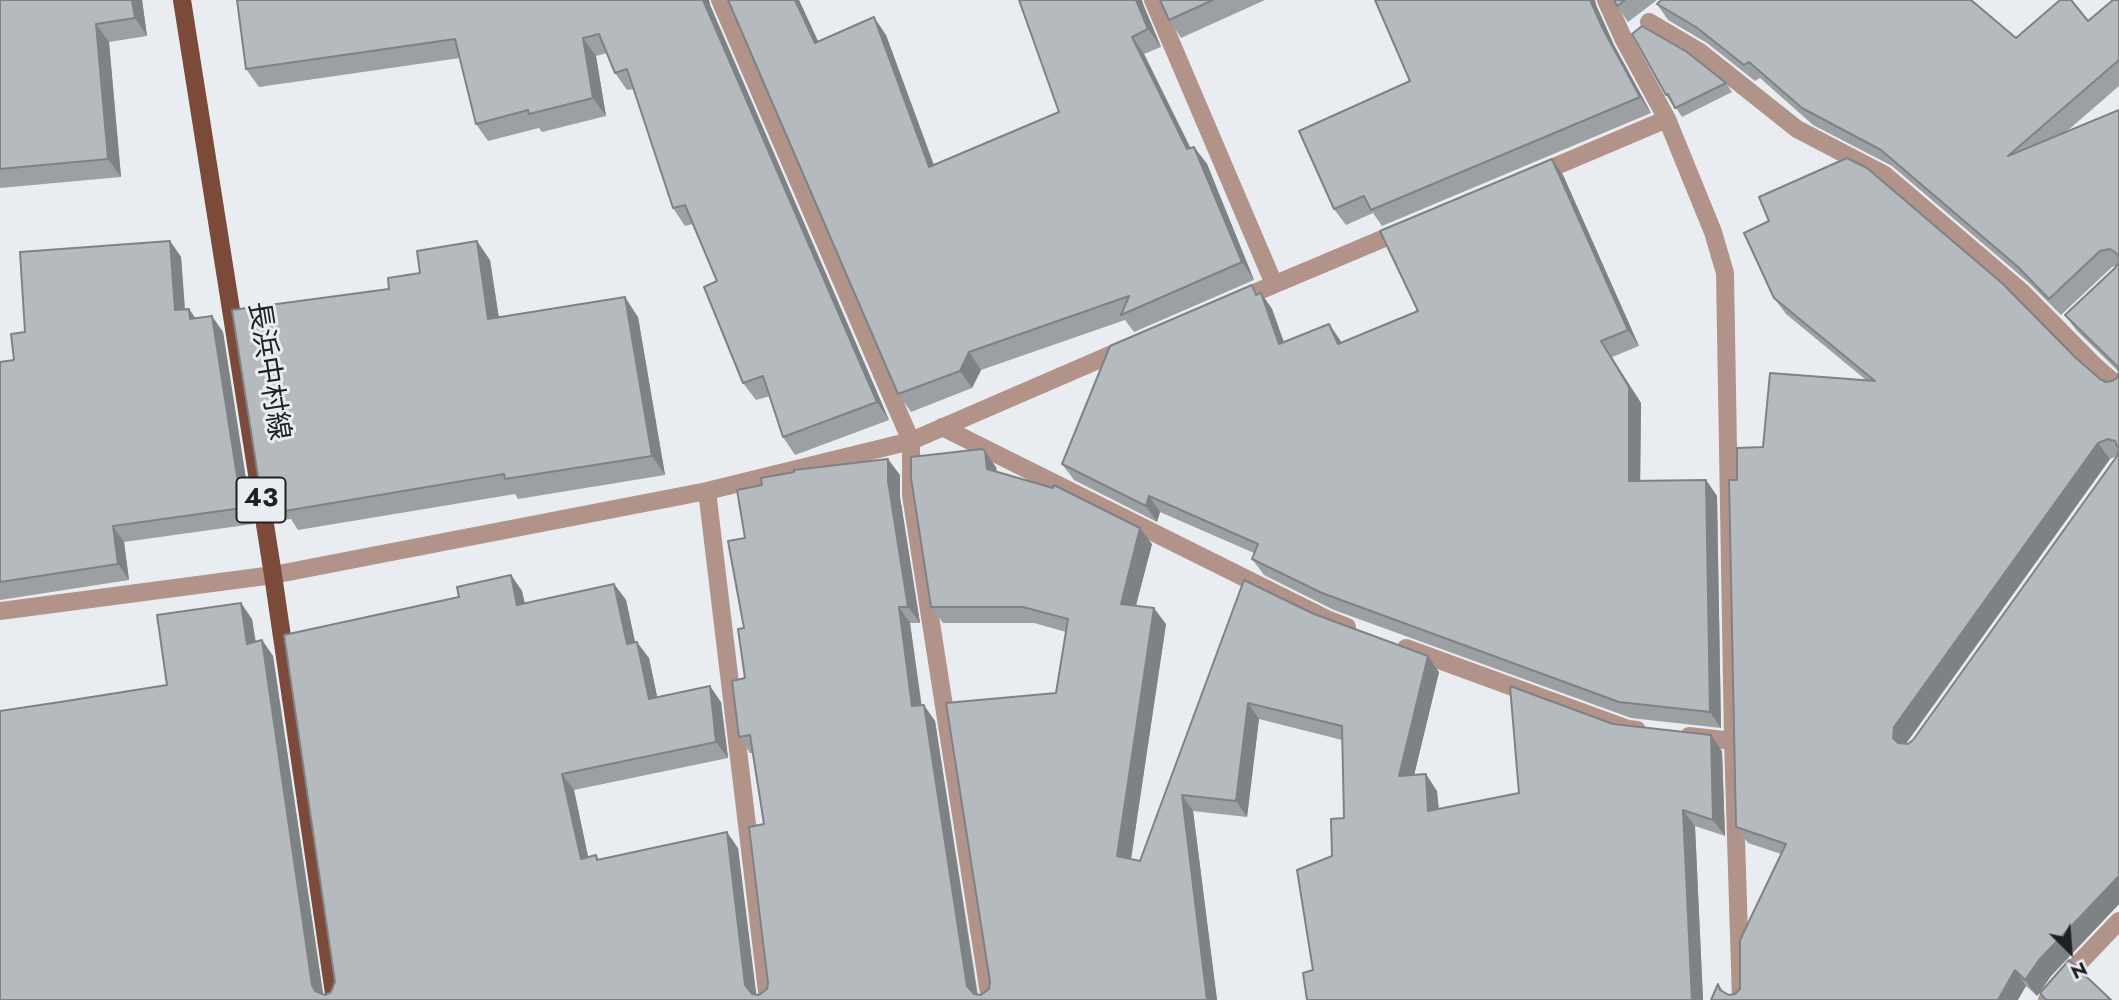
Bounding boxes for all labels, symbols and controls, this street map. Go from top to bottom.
street label: 長浜中村線 [239,299,295,443]
road number: 43 [236,478,286,522]
north arrow [2035,916,2105,986]
text: N [2067,955,2092,986]

